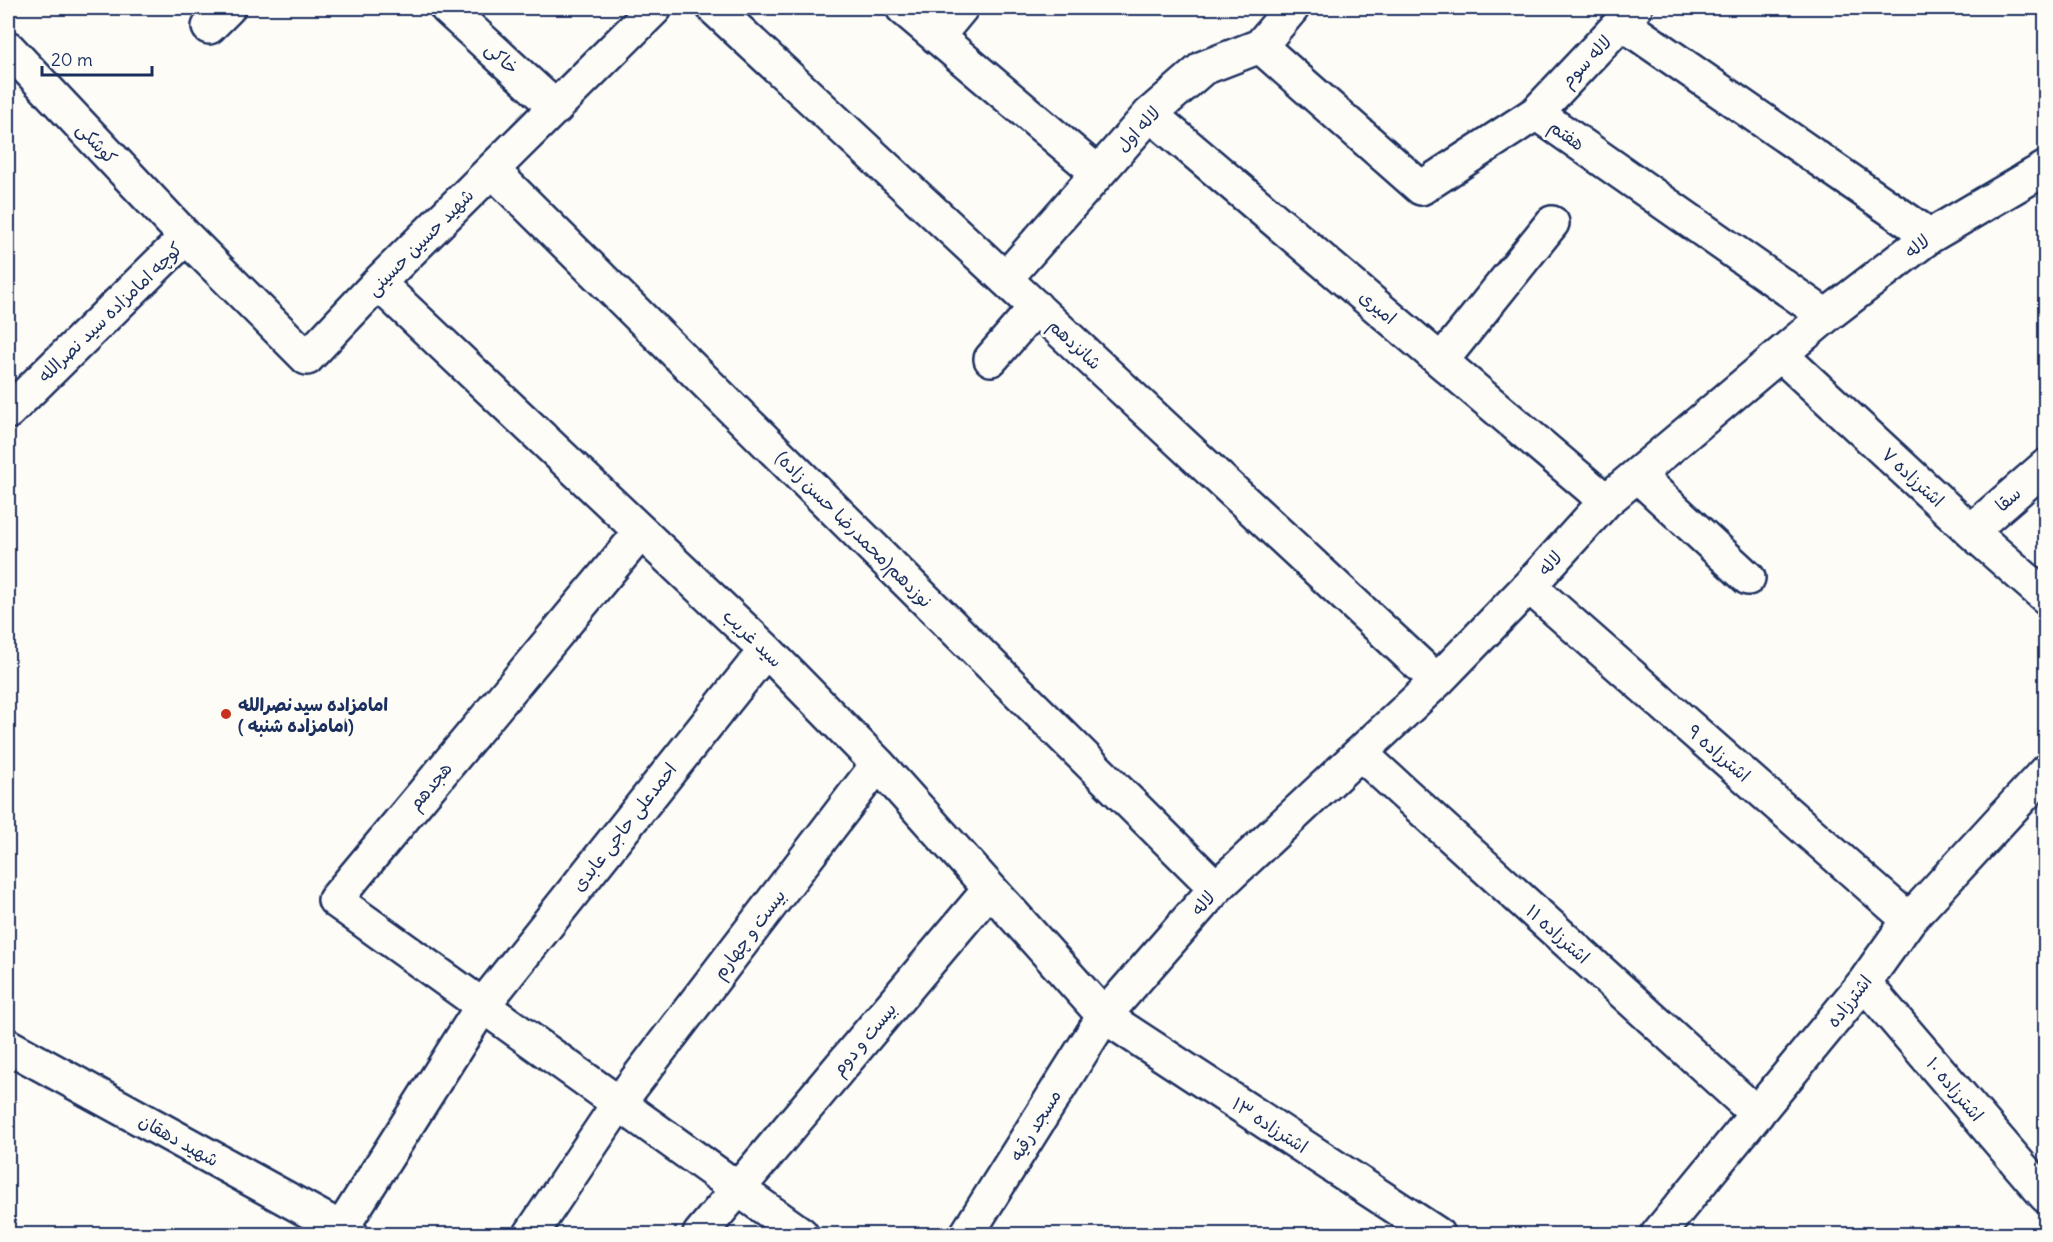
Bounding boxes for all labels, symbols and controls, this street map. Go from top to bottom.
street label: لاله سوم [1556,30,1619,94]
street label: خاکی [480,37,524,79]
scale bar [42,39,152,77]
text: 20 m [51,48,93,71]
street label: لاله اول [1111,101,1165,157]
street label: هفتم [1543,115,1589,158]
street label: کوشکی [72,117,122,169]
street label: شهید حسین حسینی [362,184,478,300]
street label: لاله [1900,229,1934,263]
street label: کوچه امامزاده سید نصرالله [33,237,188,388]
street label: امیری [1355,285,1401,329]
street label: شانزدهم [1041,314,1107,377]
street label: اشترزاده ۷ [1877,442,1949,512]
street label: نوزدهم(محمدرضا حسن زاده) [769,446,937,614]
street label: سقا [1990,482,2026,516]
street label: لاله [1533,546,1567,580]
street label: سید غریب [718,604,788,672]
place label: امامزاده سیدنصرالله ( امامزاده شنبه) [238,693,388,737]
marker: امامزاده سیدنصرالله ( امامزاده شنبه) [219,707,233,721]
street label: اشترزاده ۹ [1683,719,1755,787]
street label: هجدهم [403,757,459,817]
street label: احمدعلی حاجی عابدی [567,758,681,896]
street label: بیست و چهارم [708,884,793,985]
street label: لاله [1186,886,1220,920]
street label: اشترزاده ۱۱ [1521,899,1595,969]
street label: اشترزاده [1821,970,1877,1032]
street label: بیست و دوم [827,998,904,1082]
street label: اشترزاده ۱۰ [1921,1052,1989,1126]
street label: مسجد رقیه [1004,1085,1066,1165]
street label: اشترزاده ۱۳ [1228,1092,1312,1158]
street label: شهید دهقان [135,1109,223,1171]

